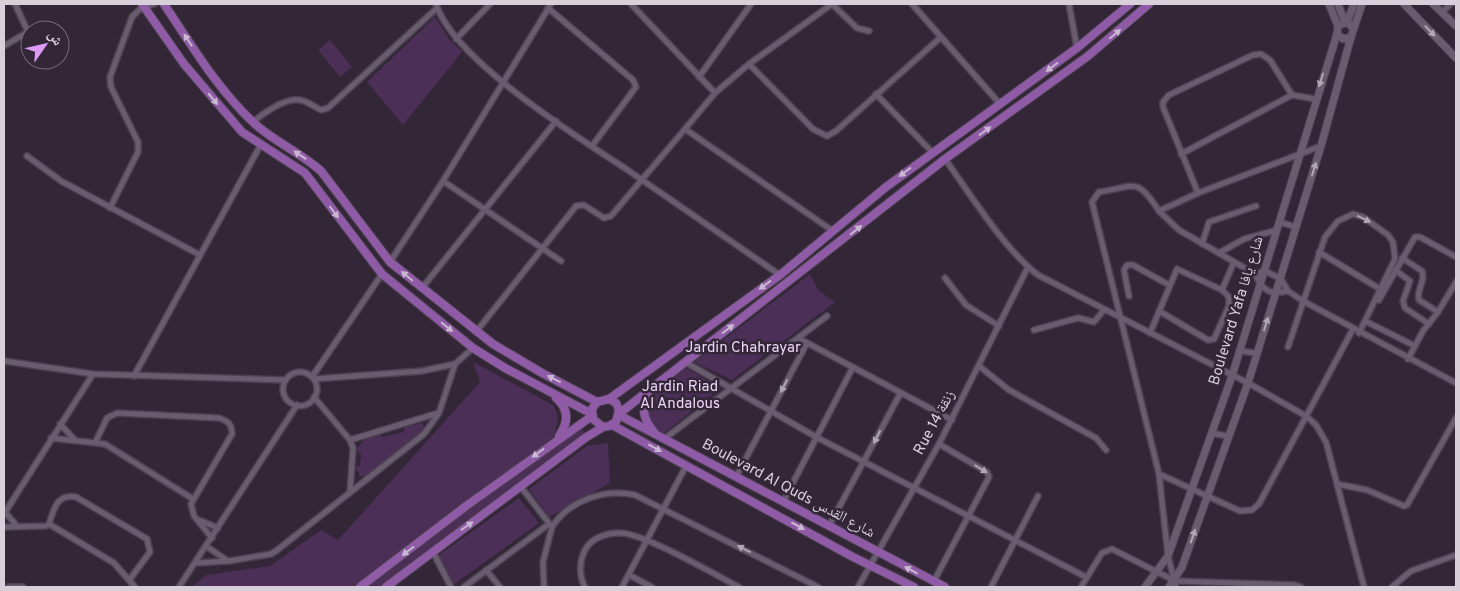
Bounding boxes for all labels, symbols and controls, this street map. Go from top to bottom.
north arrow [20,20,70,70]
one-way arrow [1424,25,1436,37]
text: ش [43,28,66,50]
one-way arrow [1109,28,1122,39]
one-way arrow [183,34,193,47]
one-way arrow [1045,62,1059,72]
one-way arrow [1317,73,1324,88]
one-way arrow [208,92,219,105]
one-way arrow [978,126,992,136]
one-way arrow [294,150,307,160]
one-way arrow [1310,161,1318,176]
one-way arrow [899,167,912,177]
one-way arrow [329,205,339,219]
one-way arrow [1357,215,1371,223]
one-way arrow [849,224,862,235]
street label: Boulevard Yafa شارع يافا [1205,234,1269,388]
one-way arrow [401,270,414,281]
one-way arrow [758,280,772,290]
one-way arrow [1262,317,1270,332]
one-way arrow [440,322,453,333]
one-way arrow [721,324,735,334]
park label: Jardin Chahrayar [685,339,801,358]
one-way arrow [547,375,561,383]
park label: Jardin Riad Al Andalous [640,378,720,414]
one-way arrow [780,379,788,394]
street label: Rue 14 زنقة [910,387,960,459]
one-way arrow [873,430,881,444]
street label: Boulevard Al Quds شارع القدس [698,435,878,543]
one-way arrow [649,444,662,453]
one-way arrow [532,448,545,459]
one-way arrow [975,464,988,473]
one-way arrow [460,521,474,531]
one-way arrow [791,522,804,531]
one-way arrow [1190,528,1197,543]
one-way arrow [736,545,751,553]
one-way arrow [401,546,415,556]
one-way arrow [904,565,918,574]

